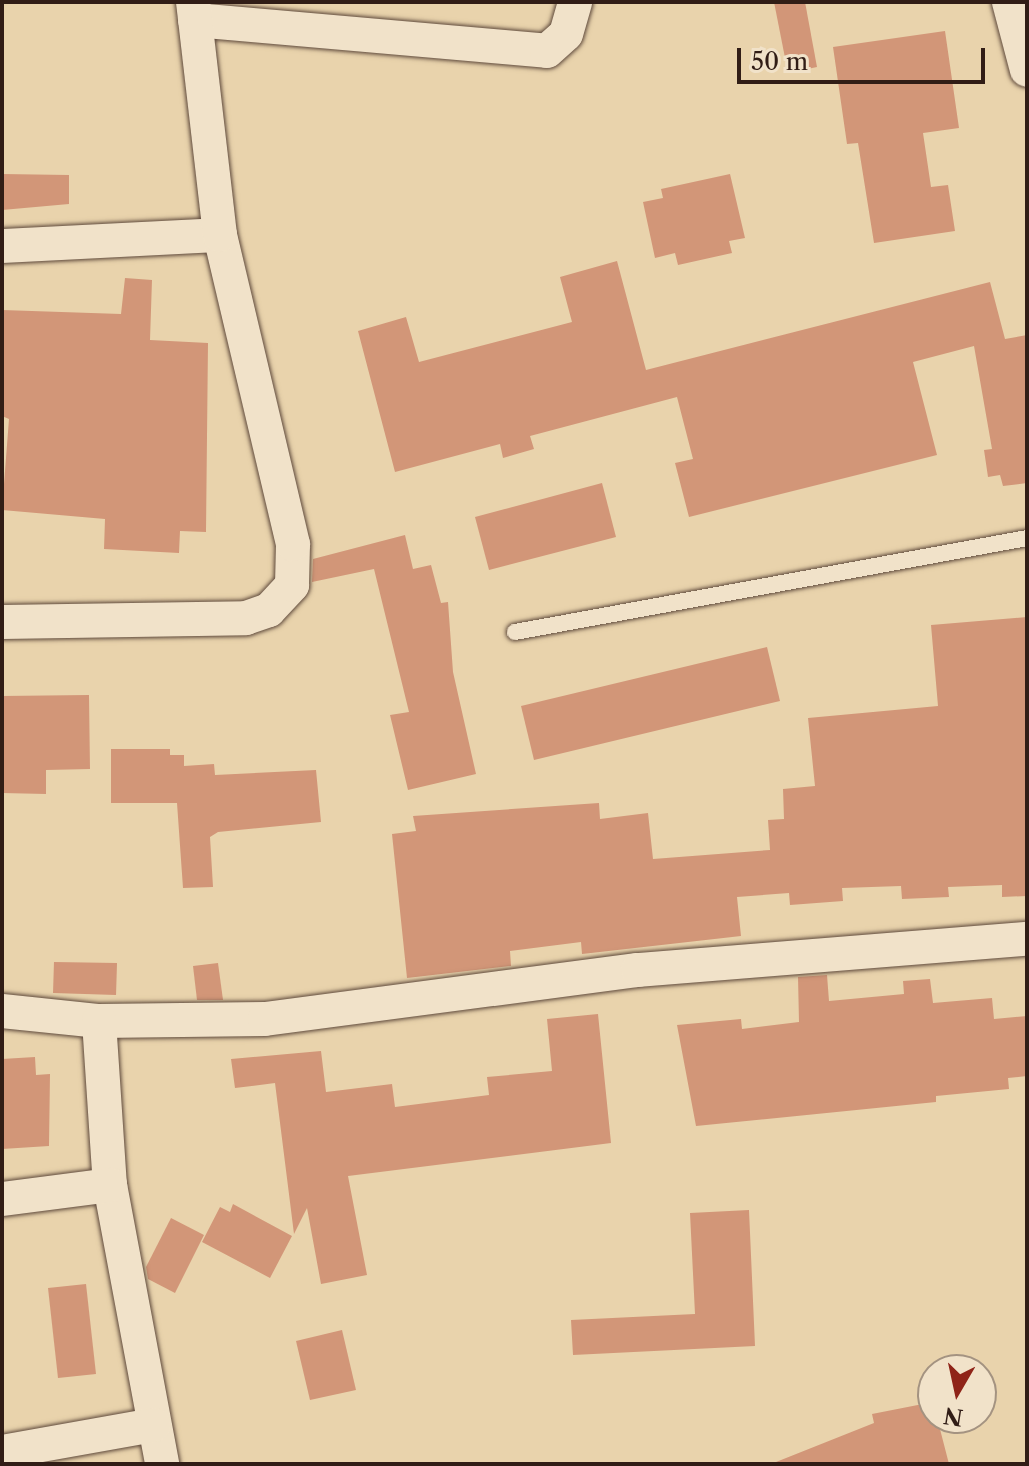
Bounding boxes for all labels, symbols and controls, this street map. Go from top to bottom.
scale bar [741,32,989,82]
text: 50 m [751,47,808,76]
north arrow [917,1354,997,1434]
text: N [942,1401,965,1431]

